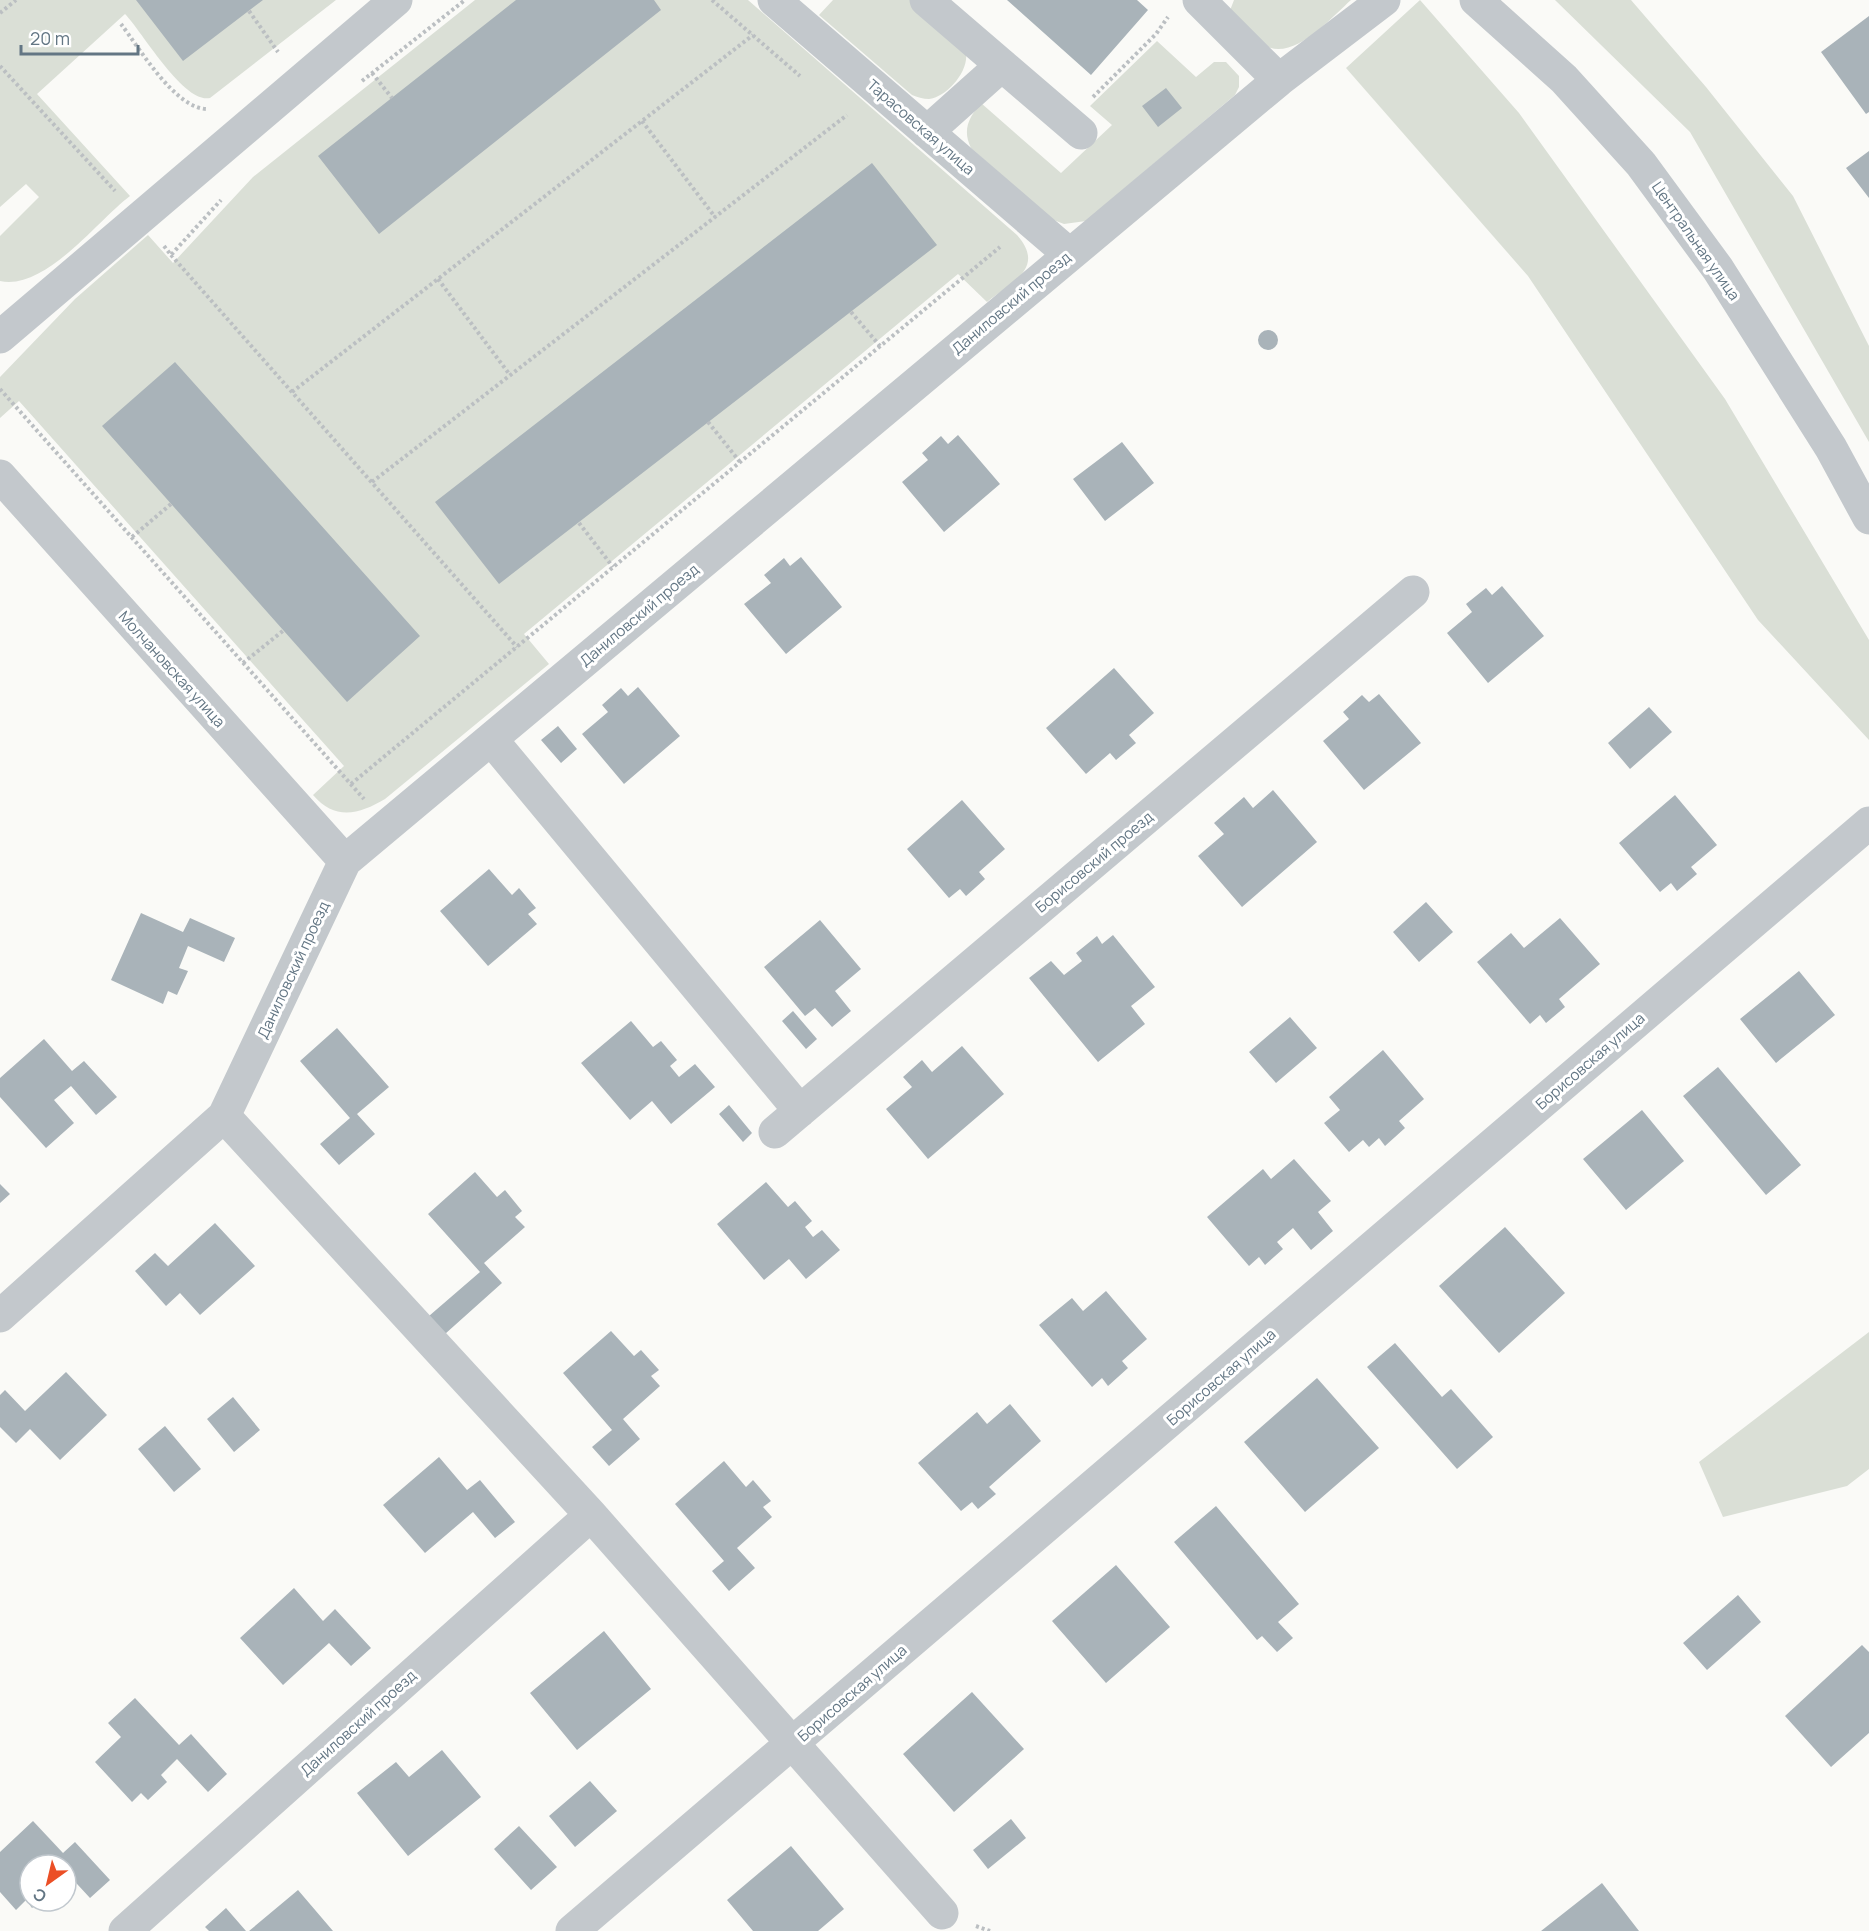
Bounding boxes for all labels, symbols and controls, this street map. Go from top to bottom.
scale bar [21,18,138,56]
text: 20 m [30,26,70,50]
street label: Тарасовская улица [863,74,979,180]
street label: Центральная улица [1647,177,1745,305]
street label: Даниловский проезд [947,247,1075,359]
street label: Даниловский проезд [575,559,703,671]
street label: Молчановская улица [114,606,230,732]
street label: Борисовский проезд [1031,807,1157,917]
street label: Даниловский проезд [252,898,334,1042]
street label: Борисовская улица [1531,1008,1649,1114]
street label: Борисовская улица [1162,1324,1280,1430]
street label: Борисовская улица [793,1640,911,1746]
street label: Даниловский проезд [295,1665,421,1781]
north arrow [18,1853,78,1913]
text: С [28,1883,51,1908]

